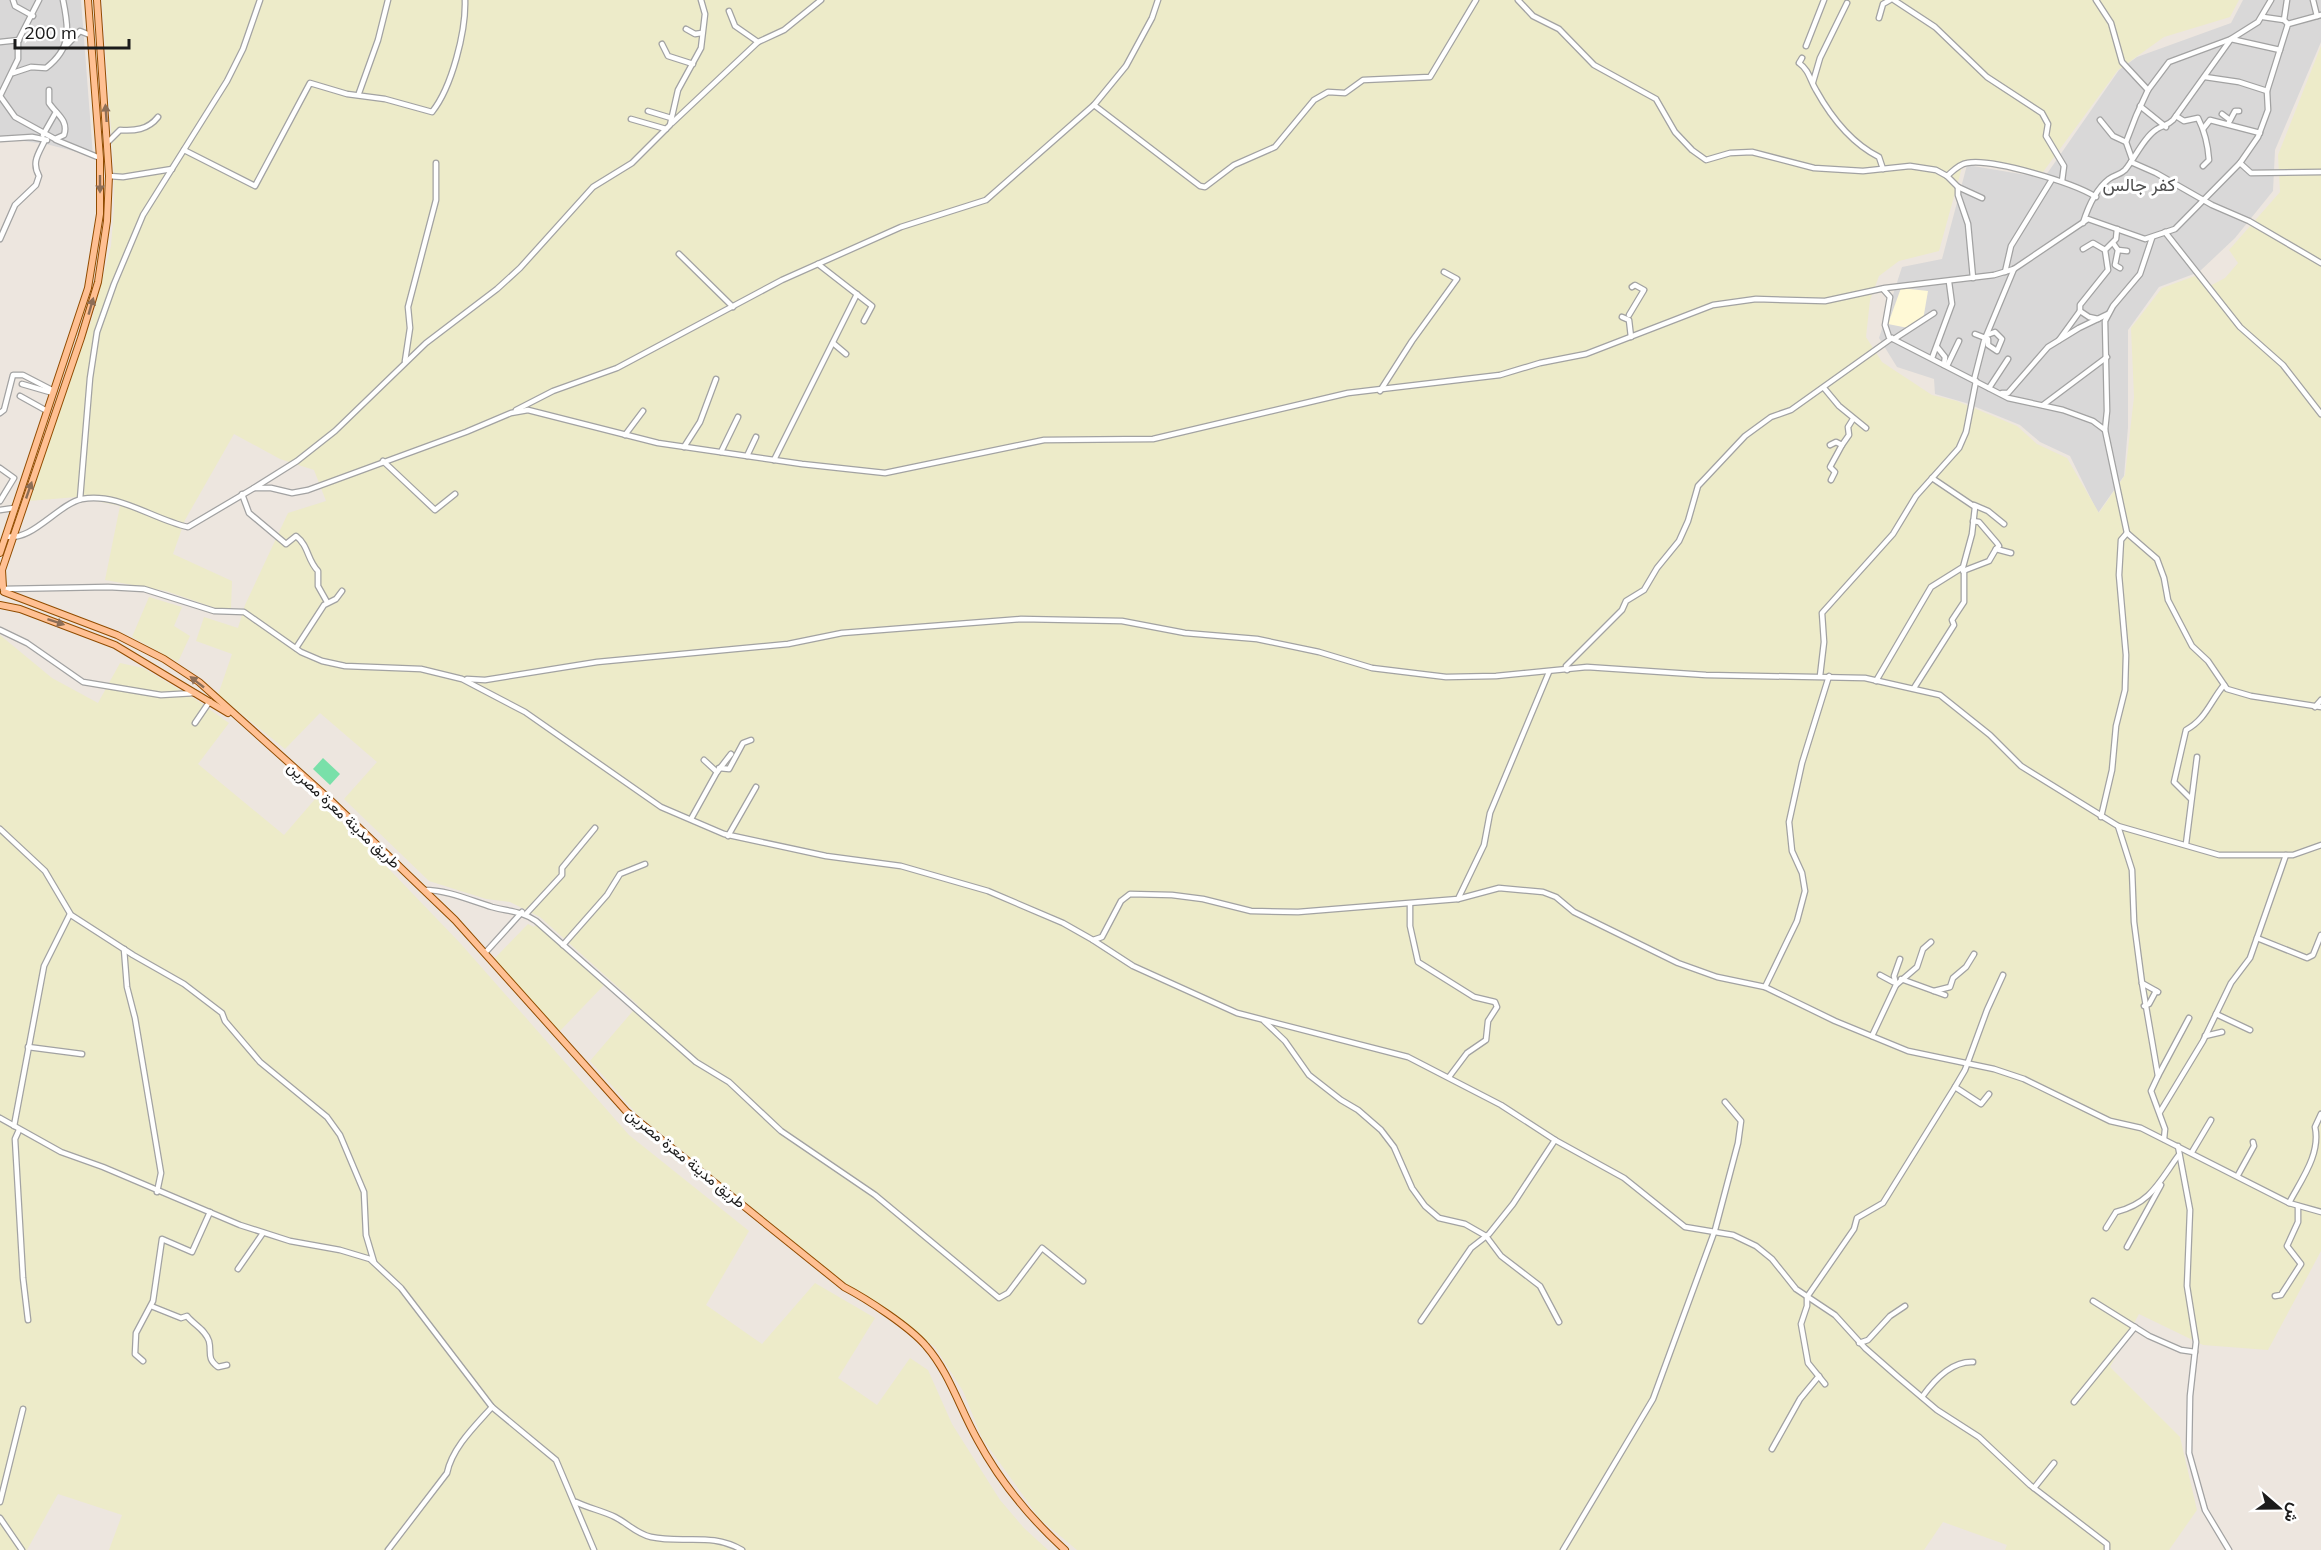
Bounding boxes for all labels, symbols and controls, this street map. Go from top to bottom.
scale bar [15,12,129,50]
text: 200 m [24,21,77,44]
one-way arrow [101,103,110,122]
district label: كفر جالس [2103,173,2175,196]
one-way arrow [95,175,105,194]
one-way arrow [87,297,96,315]
one-way arrow [24,481,34,499]
one-way arrow [47,618,65,627]
one-way arrow [190,677,205,689]
street label: طريق مدينة معرة مصرين [283,758,405,873]
street label: طريق مدينة معرة مصرين [622,1104,750,1213]
north arrow [2249,1478,2309,1538]
text: ش [2280,1501,2306,1526]

